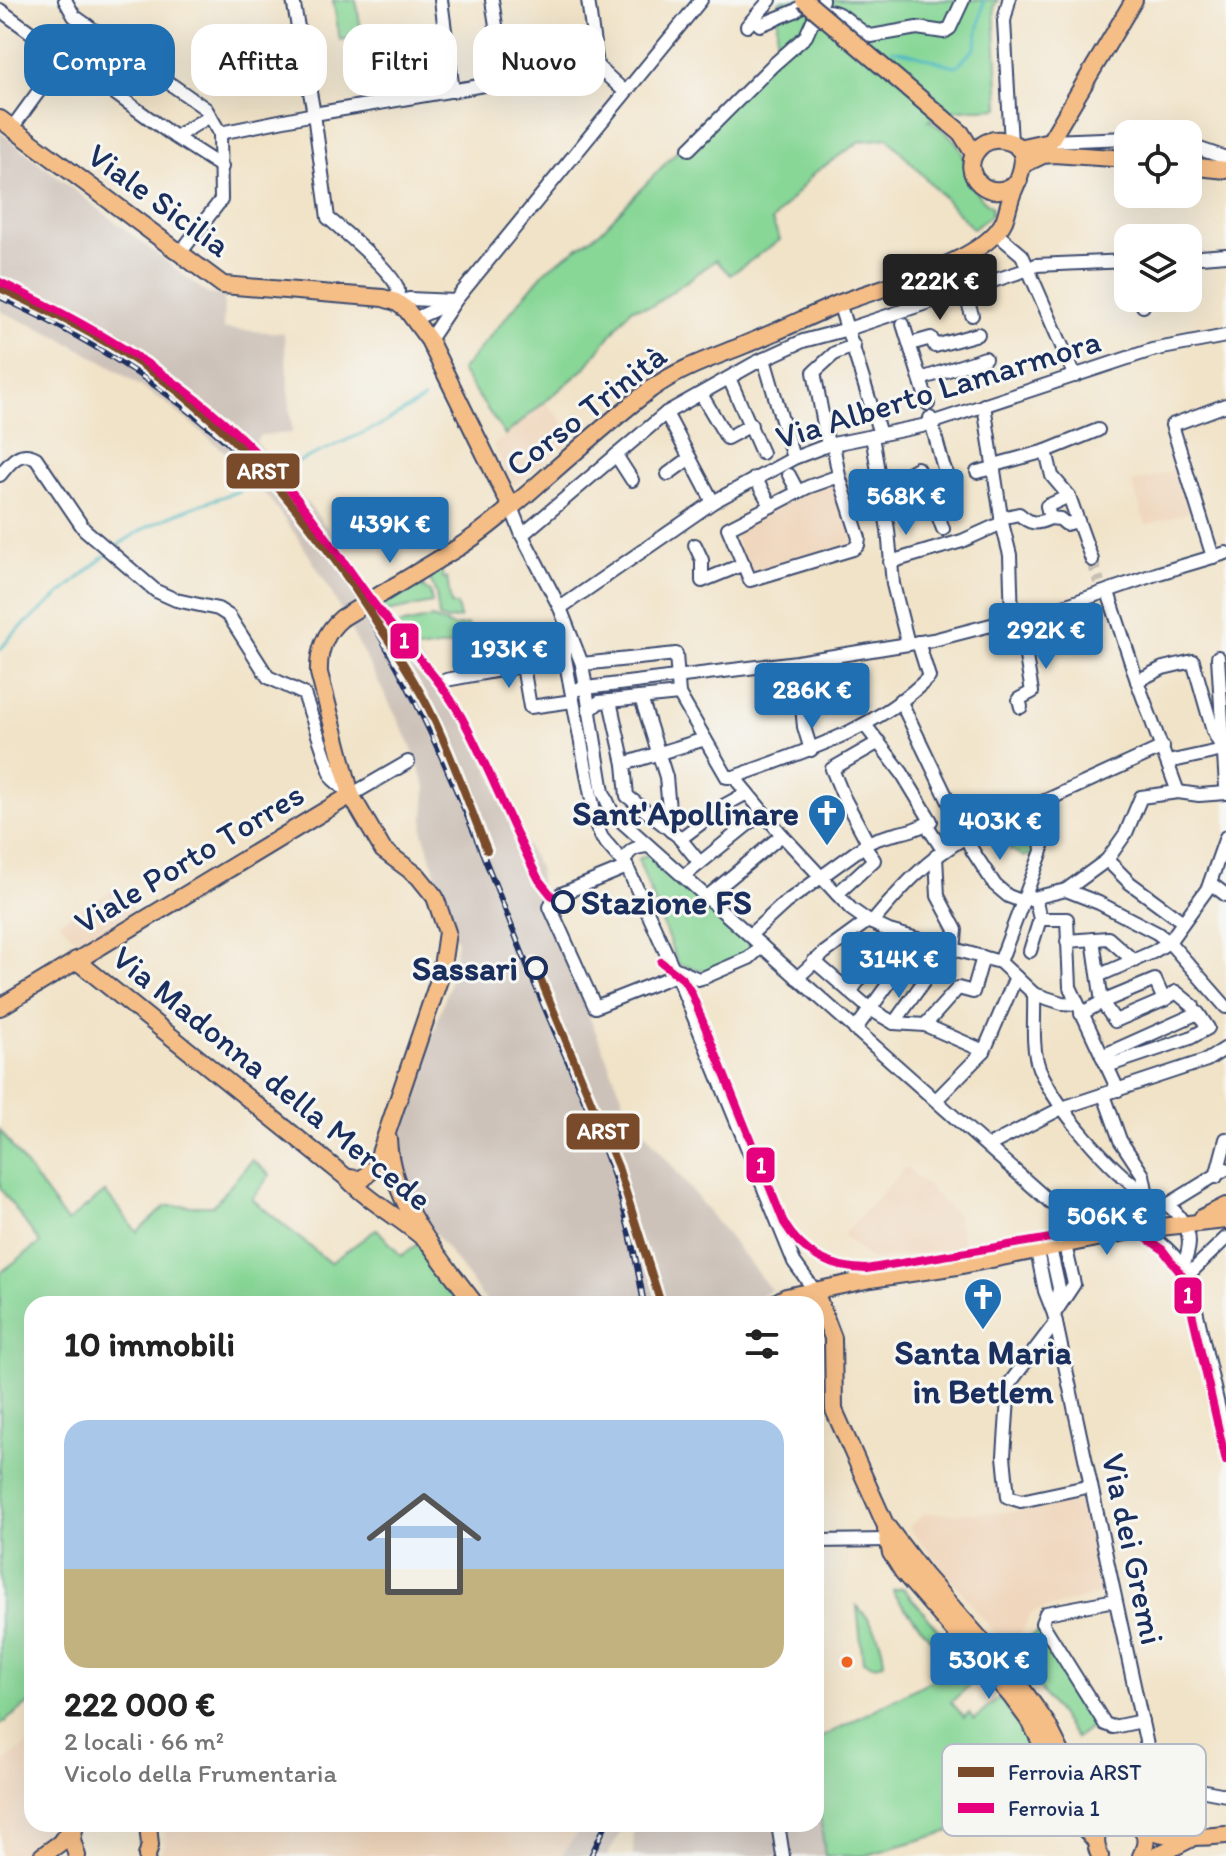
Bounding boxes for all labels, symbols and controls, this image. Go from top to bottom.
chip: Compra [24,24,175,96]
chip: Affitta [191,24,327,96]
chip: Filtri [343,24,457,96]
chip: Nuovo [473,24,605,96]
map controls [1114,120,1202,312]
button: locate [1114,120,1202,208]
street label: Viale Sicilia [79,134,239,266]
button: layers [1114,224,1202,312]
pin: 222K € [875,254,1005,322]
text: 222K € [901,264,979,296]
street label: Via Alberto Lamarmora [771,320,1105,458]
street label: Corso Trinità [498,334,675,485]
line badge: ARST [225,452,301,490]
text: ARST [236,458,290,485]
pin: 568K € [841,469,971,537]
text: 568K € [867,479,945,511]
pin: 439K € [325,497,455,565]
text: 439K € [350,507,430,539]
pin: 292K € [981,603,1111,671]
text: 292K € [1007,613,1085,645]
line badge: 1 [389,622,420,660]
pin: 193K € [444,622,574,690]
text: 1 [399,627,410,654]
text: 193K € [470,632,548,664]
pin: 286K € [747,663,877,731]
text: 286K € [773,673,852,705]
street label: Viale Porto Torres [67,773,311,943]
church icon: Sant'Apollinare [806,792,848,847]
place label: Sant'Apollinare [572,793,799,834]
pin: 403K € [935,794,1065,862]
text: 403K € [958,804,1042,836]
place label: Stazione FS [581,882,752,923]
marker: Stazione FS [552,891,574,913]
pin: 314K € [834,932,964,1000]
street label: Via Madonna della Mercede [104,937,440,1219]
text: 314K € [859,942,939,974]
place label: Sassari [412,948,518,989]
marker: Sassari [525,957,547,979]
line badge: ARST [565,1112,641,1151]
text: ARST [576,1118,630,1145]
line badge: 1 [745,1146,776,1184]
text: 1 [756,1152,767,1179]
pin: 506K € [1042,1189,1172,1257]
text: 506K € [1067,1199,1147,1231]
church icon: Santa Maria in Betlem [962,1276,1004,1331]
line badge: 1 [1173,1276,1203,1315]
text: 1 [1183,1282,1194,1309]
icon: filters [740,1322,784,1366]
text: 10 immobili [64,1324,235,1365]
place label: Santa Maria in Betlem [894,1332,1072,1412]
street label: Via dei Gremi [1093,1450,1173,1648]
icon: home [352,1472,496,1616]
pin: 530K € [924,1633,1054,1701]
text: 530K € [948,1643,1030,1675]
unlabelled marker [839,1654,855,1670]
text: 222 000 € [64,1684,215,1725]
text: 2 locali · 66 m² [64,1725,224,1757]
legend [942,1744,1206,1836]
text: Vicolo della Frumentaria [64,1757,337,1789]
text: Ferrovia ARST [1008,1759,1142,1786]
text: Ferrovia 1 [1008,1795,1100,1822]

